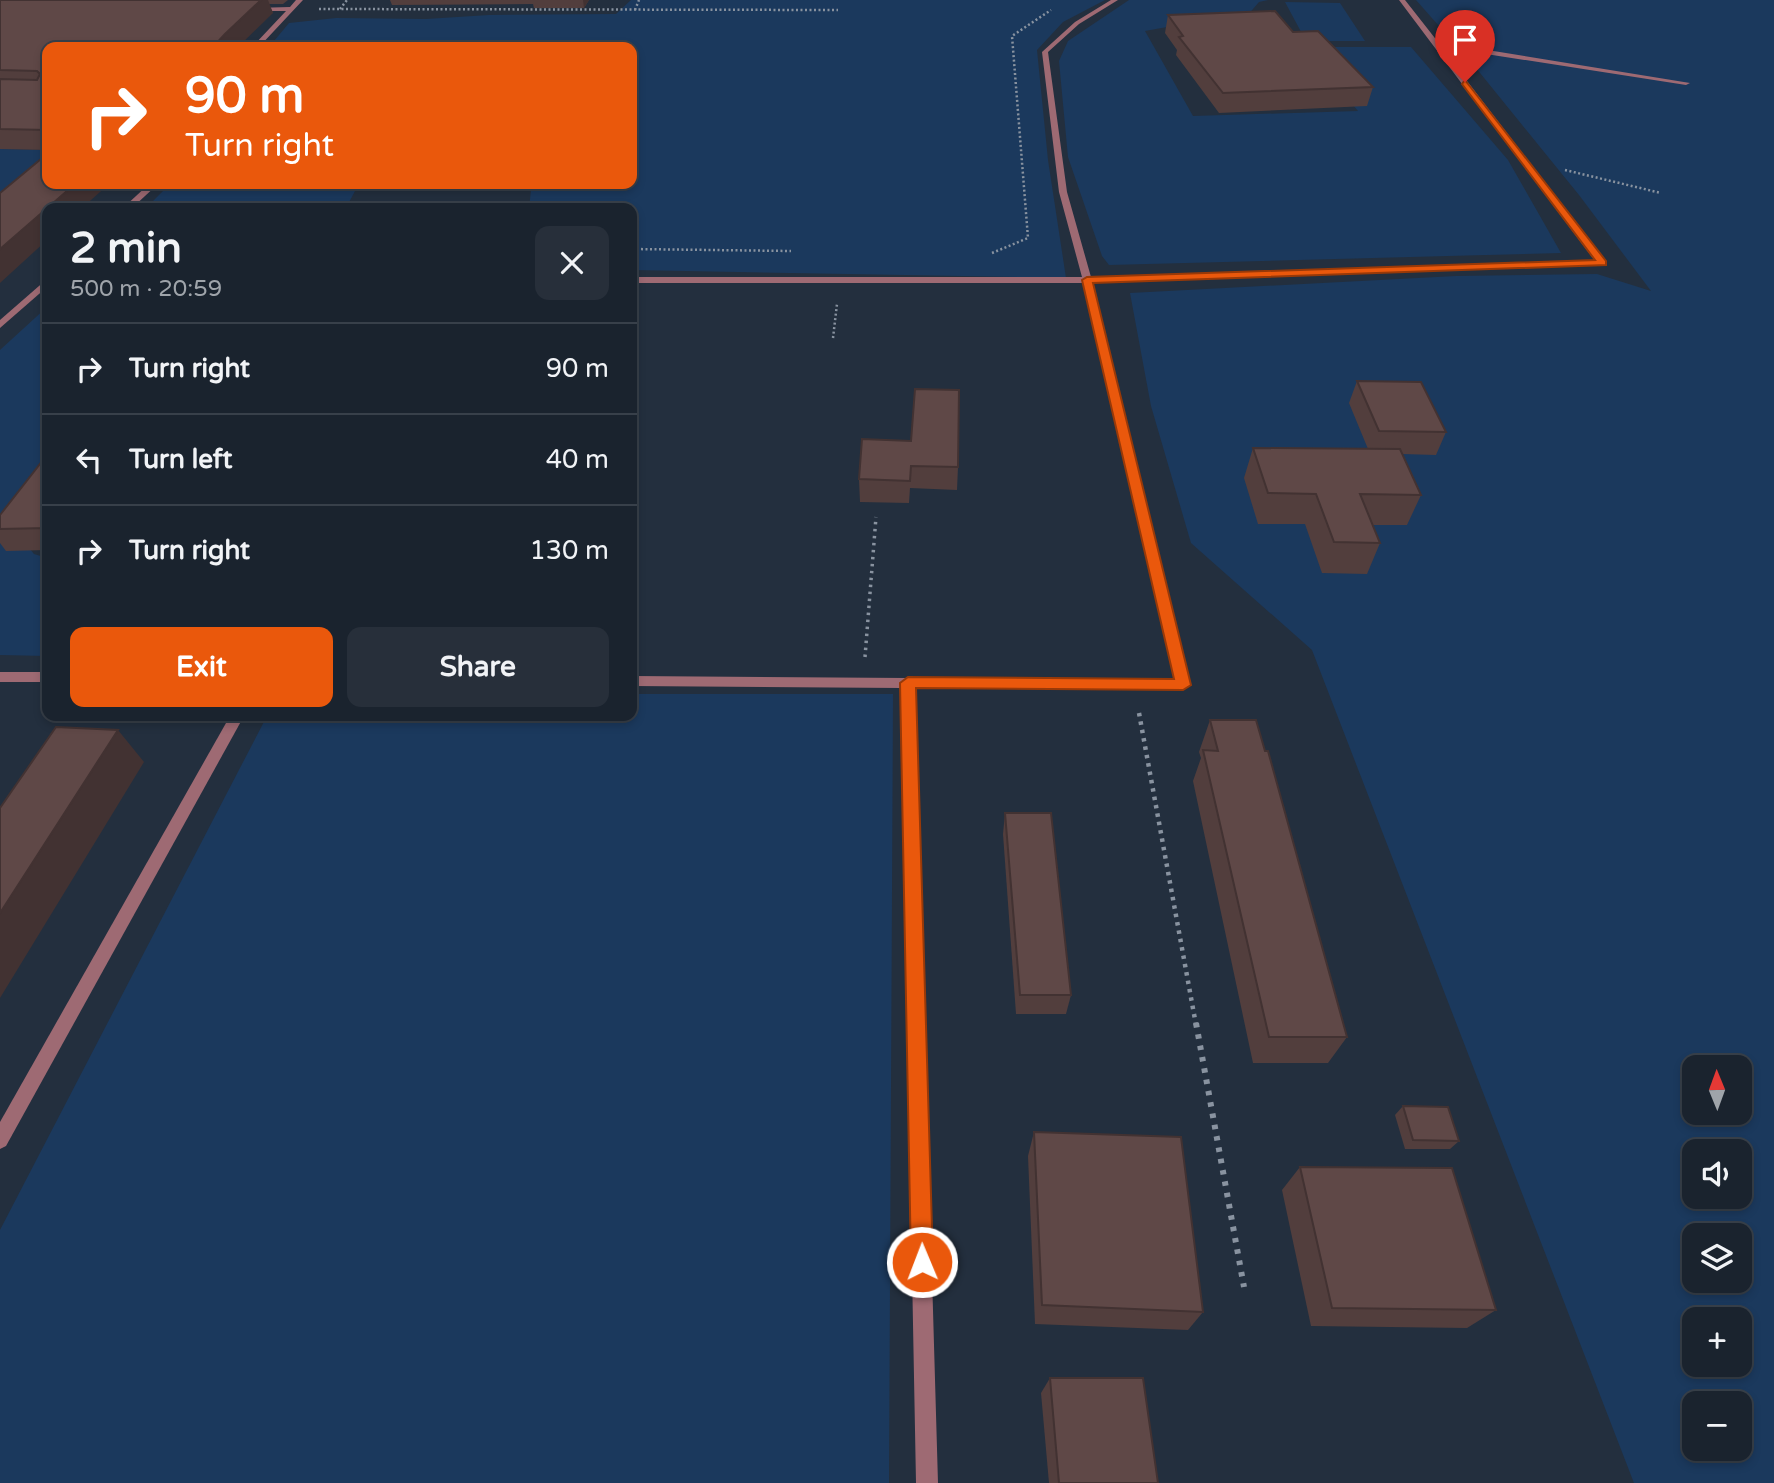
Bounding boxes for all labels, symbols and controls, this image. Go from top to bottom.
pin [1435,10,1495,82]
icon: arrive [1446,21,1484,59]
text: 90 m [185,67,304,126]
icon: right [70,70,161,161]
text: Turn right [185,127,334,165]
text: 2 min [70,223,182,274]
button: close [535,226,609,300]
text: 500 m · 20:59 [70,275,222,303]
icon: right [70,350,108,388]
text: Turn right [129,353,250,384]
text: 90 m [546,353,609,384]
icon: left [70,441,108,479]
text: Turn left [129,444,232,475]
text: 40 m [546,444,609,475]
icon: right [70,532,108,570]
text: Turn right [129,535,250,566]
text: 130 m [529,535,609,566]
button: Exit [70,627,333,707]
button: Share [347,627,609,707]
north arrow [1682,1055,1752,1125]
map controls [1682,1055,1752,1461]
button: sound [1682,1139,1752,1209]
button: layers [1682,1223,1752,1293]
position arrow [885,1225,959,1299]
button: + [1682,1307,1752,1377]
button: − [1682,1391,1752,1461]

